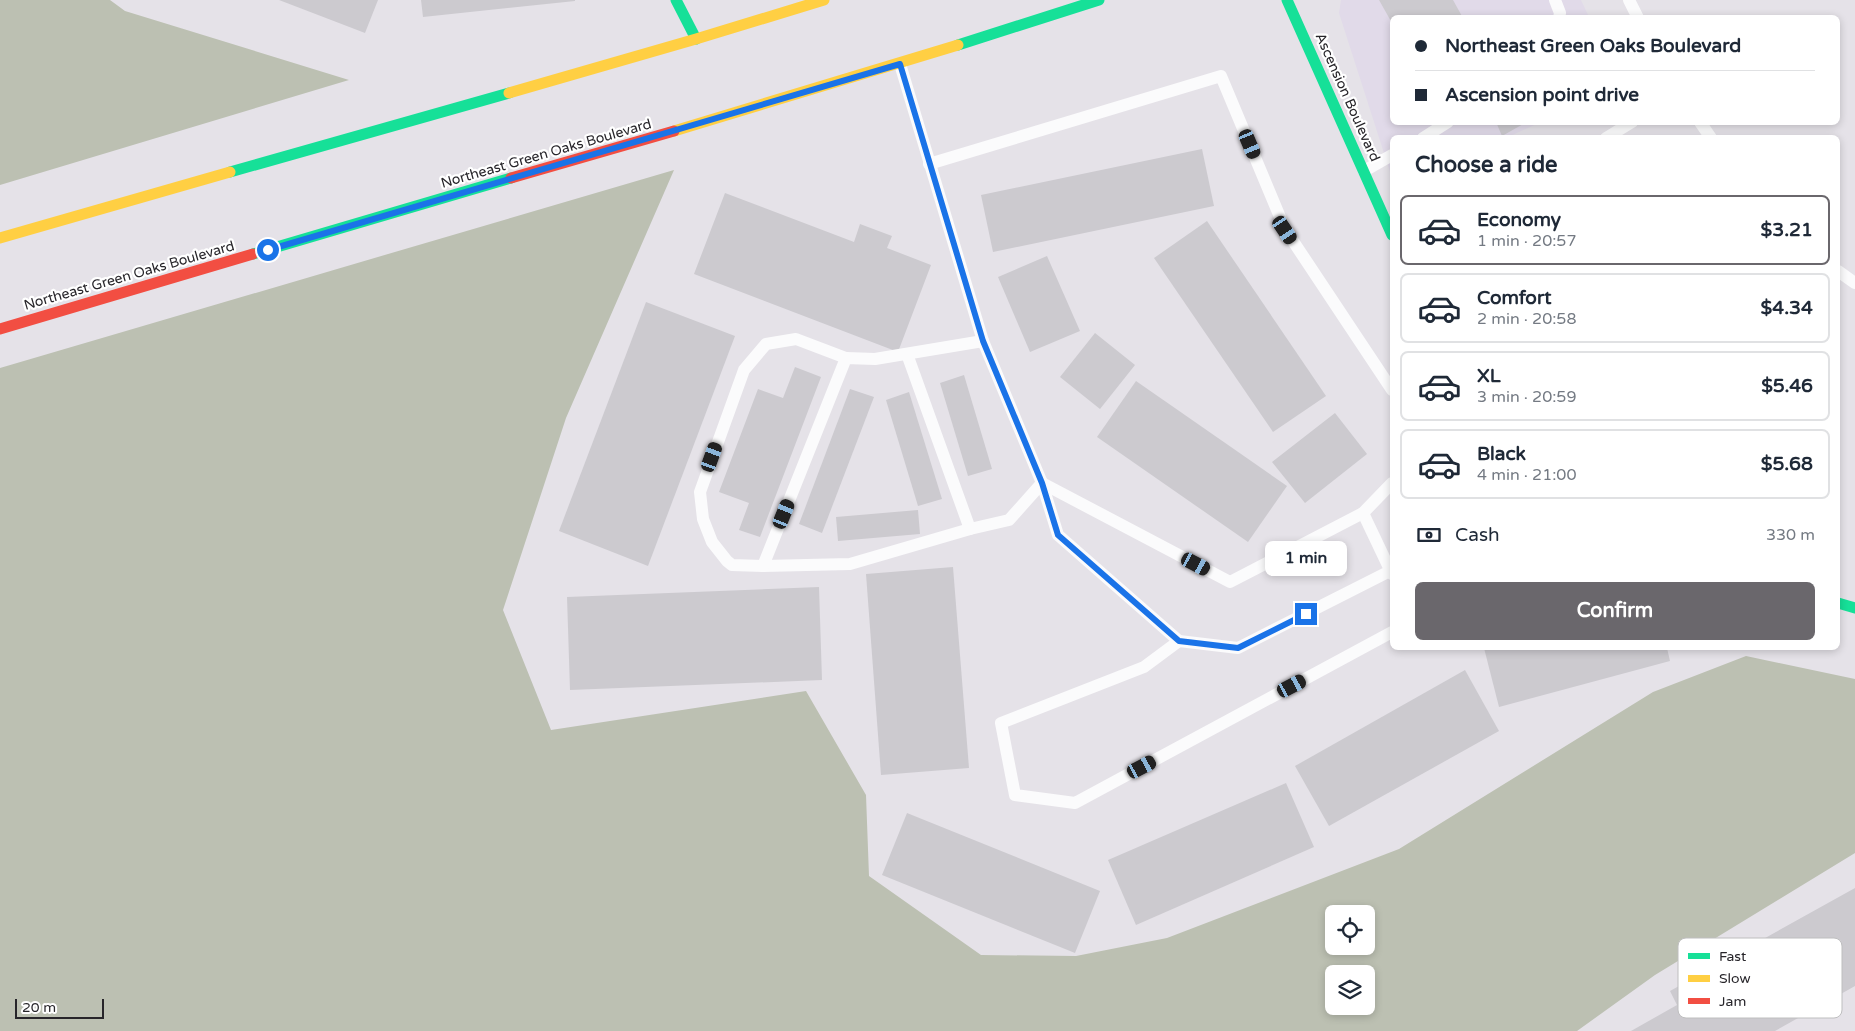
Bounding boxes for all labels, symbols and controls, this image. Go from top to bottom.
street label: Ascension Boulevard [1311,30,1384,164]
text: Northeast Green Oaks Boulevard [1445,35,1741,57]
text: Ascension point drive [1445,84,1639,106]
street label: Northeast Green Oaks Boulevard [439,115,653,192]
car [1237,127,1262,161]
text: Choose a ride [1415,152,1558,178]
icon: car [1417,208,1462,253]
text: Economy [1477,209,1561,231]
car [1270,213,1299,247]
text: $3.21 [1761,219,1813,241]
text: 1 min · 20:57 [1477,231,1576,251]
street label: Northeast Green Oaks Boulevard [22,237,236,314]
route start [257,239,279,261]
icon: car [1417,286,1462,331]
text: Comfort [1477,287,1551,309]
text: $4.34 [1761,297,1813,319]
text: 2 min · 20:58 [1477,309,1576,329]
icon: car [1417,364,1462,409]
text: XL [1477,365,1501,387]
text: $5.46 [1761,375,1813,397]
text: 3 min · 20:59 [1477,387,1576,407]
car [699,440,724,474]
icon: car [1417,442,1462,487]
text: Black [1477,443,1526,465]
text: $5.68 [1761,453,1813,475]
text: 4 min · 21:00 [1477,465,1576,485]
car [771,497,796,531]
icon: cash [1415,521,1443,549]
text: Cash [1455,524,1500,546]
text: 330 m [1766,525,1815,545]
callout: 1 min [1265,542,1347,576]
text: 1 min [1285,548,1327,568]
car [1179,550,1212,578]
button: Confirm [1415,582,1815,640]
route end [1295,603,1317,625]
car [1275,672,1308,700]
car [1125,753,1158,781]
map controls [1325,905,1375,1015]
button: locate [1325,905,1375,955]
legend [1678,938,1842,1018]
text: Fast [1719,948,1747,965]
button: layers [1325,965,1375,1015]
text: Slow [1719,970,1751,987]
text: Jam [1719,993,1746,1010]
scale bar [15,996,104,1019]
text: 20 m [22,999,56,1016]

